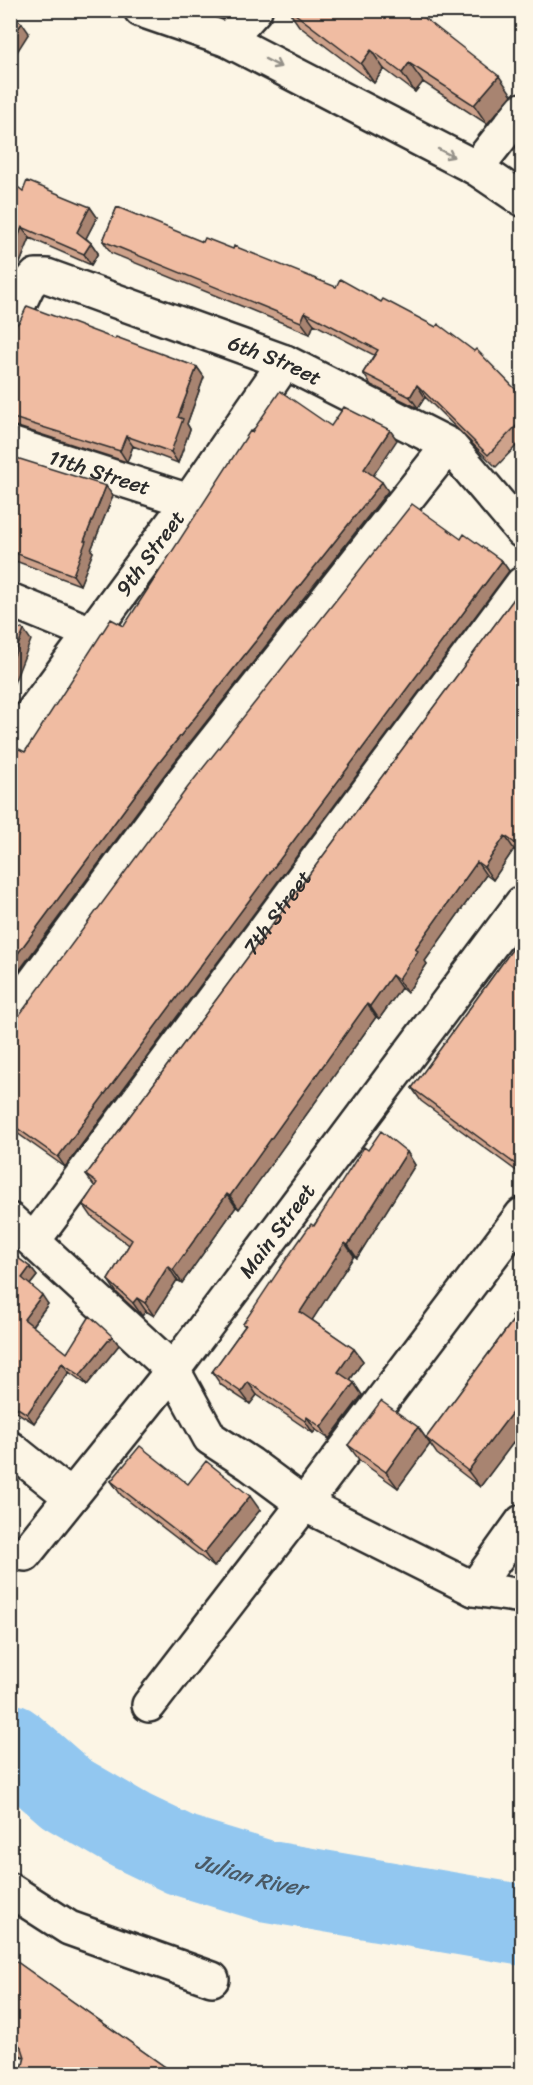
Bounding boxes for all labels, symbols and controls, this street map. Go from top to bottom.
one-way arrow [264,57,281,69]
one-way arrow [437,147,454,159]
street label: 6th Street [223,324,329,397]
street label: 11th Street [44,439,155,507]
street label: 9th Street [105,502,195,605]
street label: 7th Street [233,862,322,964]
street label: Main Street [229,1175,326,1287]
water label: Julian River [191,1841,313,1908]

